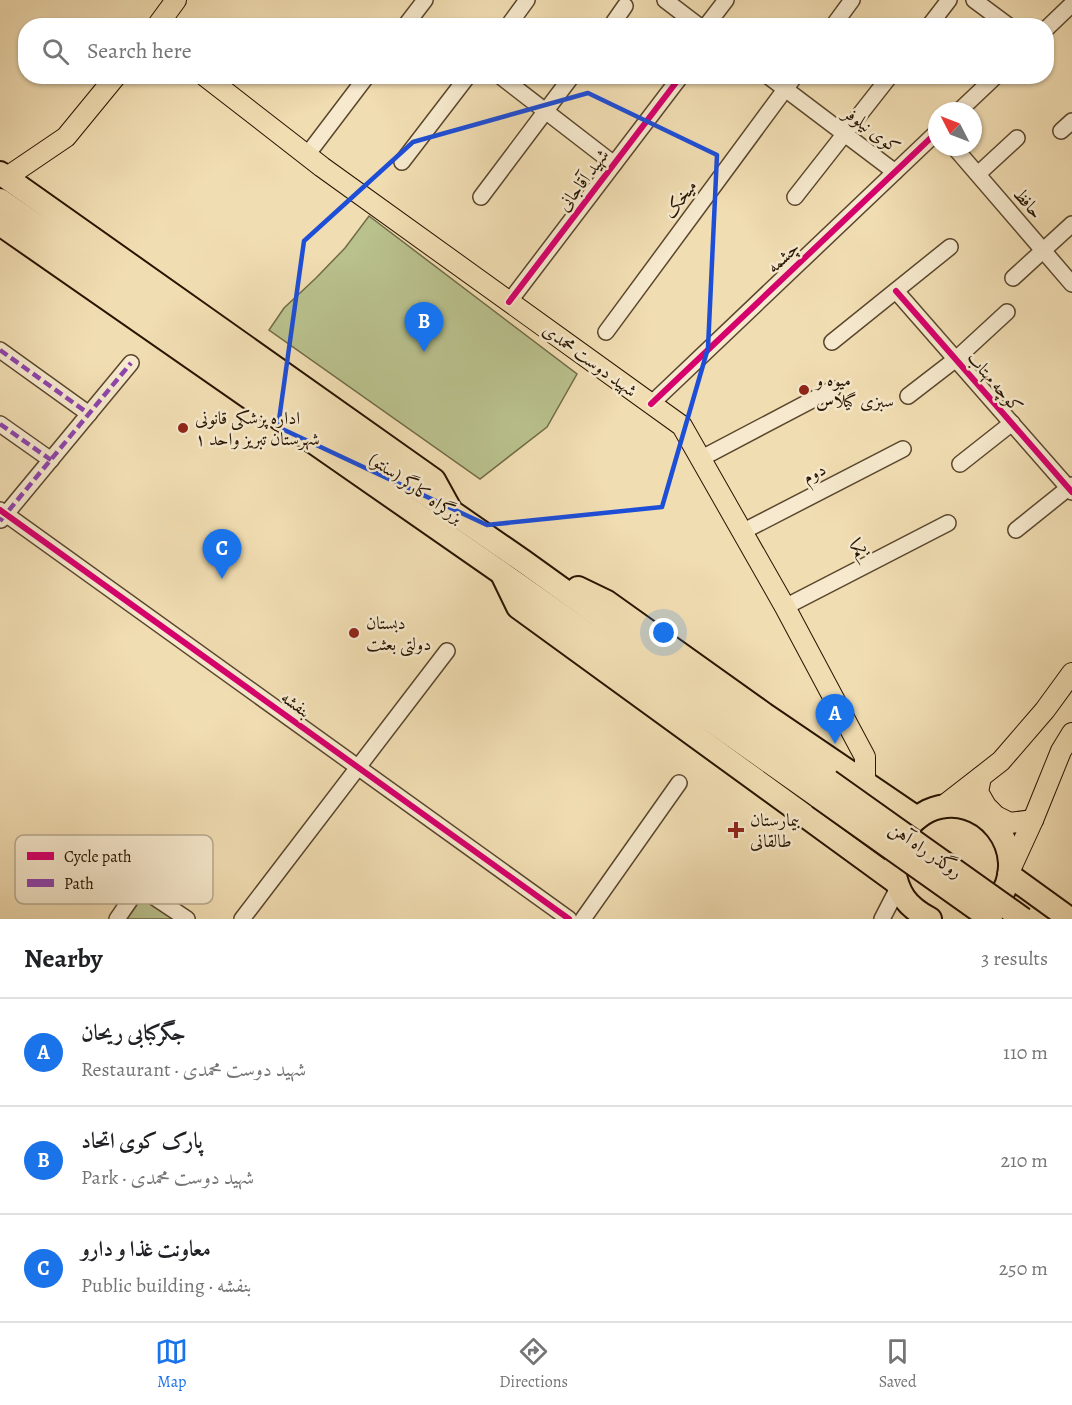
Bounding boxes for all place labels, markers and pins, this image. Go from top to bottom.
pin: B [404,302,444,352]
place label: میوه و سبزی گیلاس [814,368,894,413]
marker: میوه و سبزی گیلاس [797,383,811,397]
place label: اداره پزشکی قانونی شهرستان تبریز واحد ۱ [195,406,320,451]
marker: اداره پزشکی قانونی شهرستان تبریز واحد ۱ [176,421,190,435]
pin: C [202,530,242,579]
place label: دبستان دولتی بعثت [366,611,431,657]
marker: دبستان دولتی بعثت [347,626,361,640]
pin: A [816,694,854,744]
place label: بیمارستان طالقانی [750,808,800,853]
marker: بیمارستان طالقانی [727,821,745,839]

